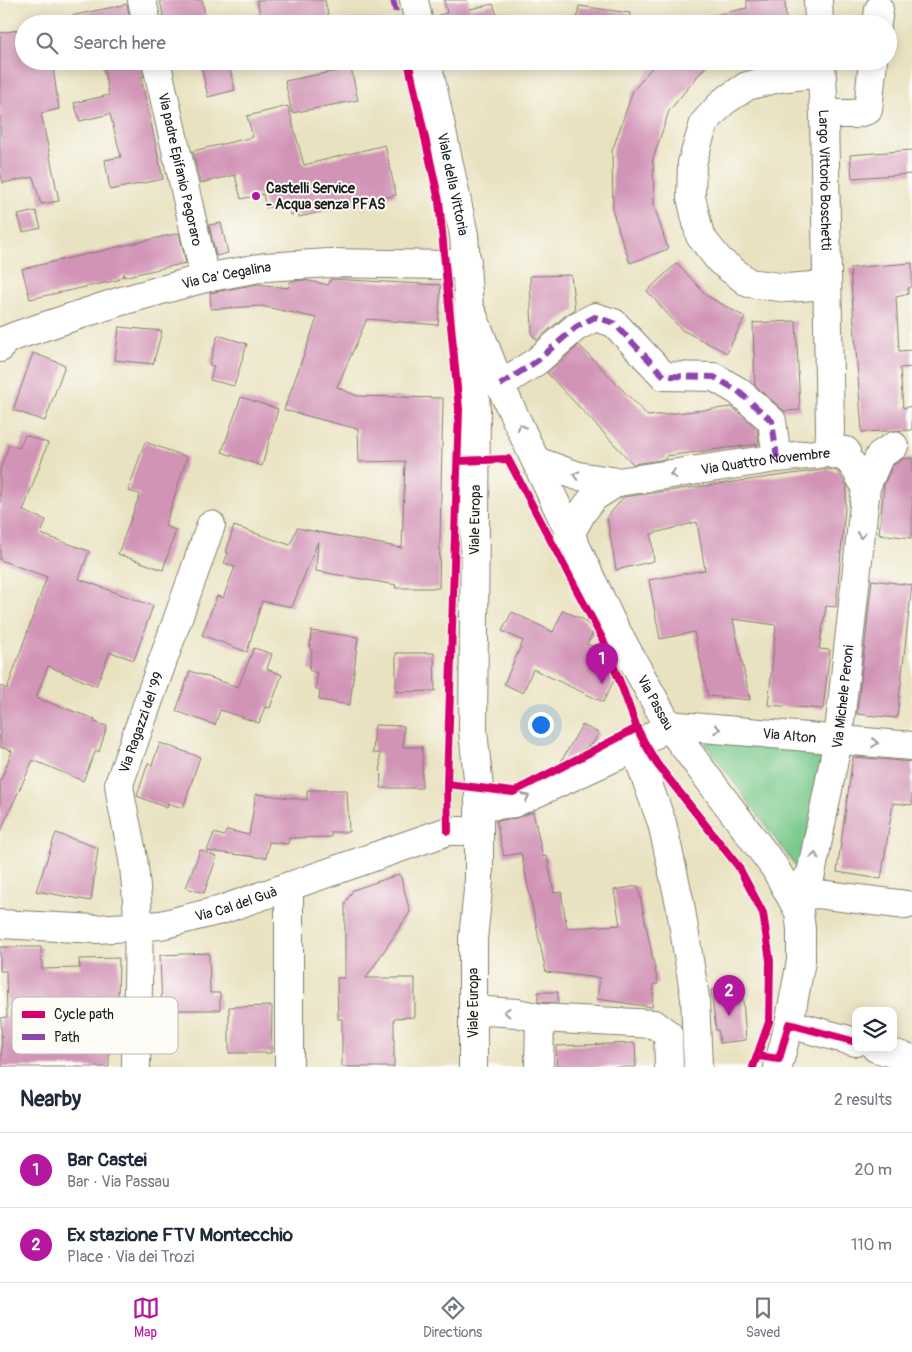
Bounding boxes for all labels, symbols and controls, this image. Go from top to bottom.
search box [15,15,897,70]
icon: search [33,29,61,57]
text: Search here [73,31,166,55]
street label: Via padre Epifanio Pegoraro [155,91,206,248]
street label: Largo Vittorio Boschetti [815,109,835,251]
street label: Viale della Vittoria [434,131,472,237]
place label: Castelli Service - Acqua senza PFAS [266,180,385,213]
marker: Castelli Service - Acqua senza PFAS [250,190,262,202]
street label: Via Ca' Cegalina [180,258,272,292]
one-way arrow [516,423,527,432]
street label: Via Quattro Novembre [700,444,831,478]
one-way arrow [669,469,677,479]
one-way arrow [572,470,581,481]
street label: Viale Europa [466,485,484,555]
one-way arrow [856,532,867,540]
pin: 1 [586,643,618,684]
street label: Via Michele Peroni [828,644,857,750]
street label: Via Ragazzi del '99 [115,669,167,775]
street label: Via Passau [634,672,677,734]
your location [528,712,554,738]
one-way arrow [713,723,721,734]
street label: Via Alton [762,725,817,746]
one-way arrow [871,737,879,748]
one-way arrow [521,793,530,804]
one-way arrow [809,852,820,860]
street label: Via Cal del Guà [193,883,279,925]
street label: Viale Europa [465,968,482,1038]
pin: 2 [713,975,745,1016]
legend [12,997,178,1054]
text: Cycle path [54,1006,114,1023]
one-way arrow [502,1007,510,1018]
map controls [852,1007,897,1052]
button: layers [852,1007,897,1052]
text: Path [54,1029,79,1046]
text: Nearby [20,1086,81,1113]
text: 2 results [834,1090,892,1110]
text: Bar Castei [67,1148,147,1172]
text: 1 [33,1160,39,1180]
text: 20 m [854,1160,892,1180]
text: Bar · Via Passau [67,1172,170,1192]
text: Ex stazione FTV Montecchio [67,1223,293,1247]
text: 2 [32,1235,40,1255]
text: 110 m [851,1235,892,1255]
text: Place · Via dei Trozi [67,1247,194,1267]
tab: Map [132,1294,160,1341]
tab: Directions [423,1294,482,1341]
tab: Saved [746,1294,780,1341]

